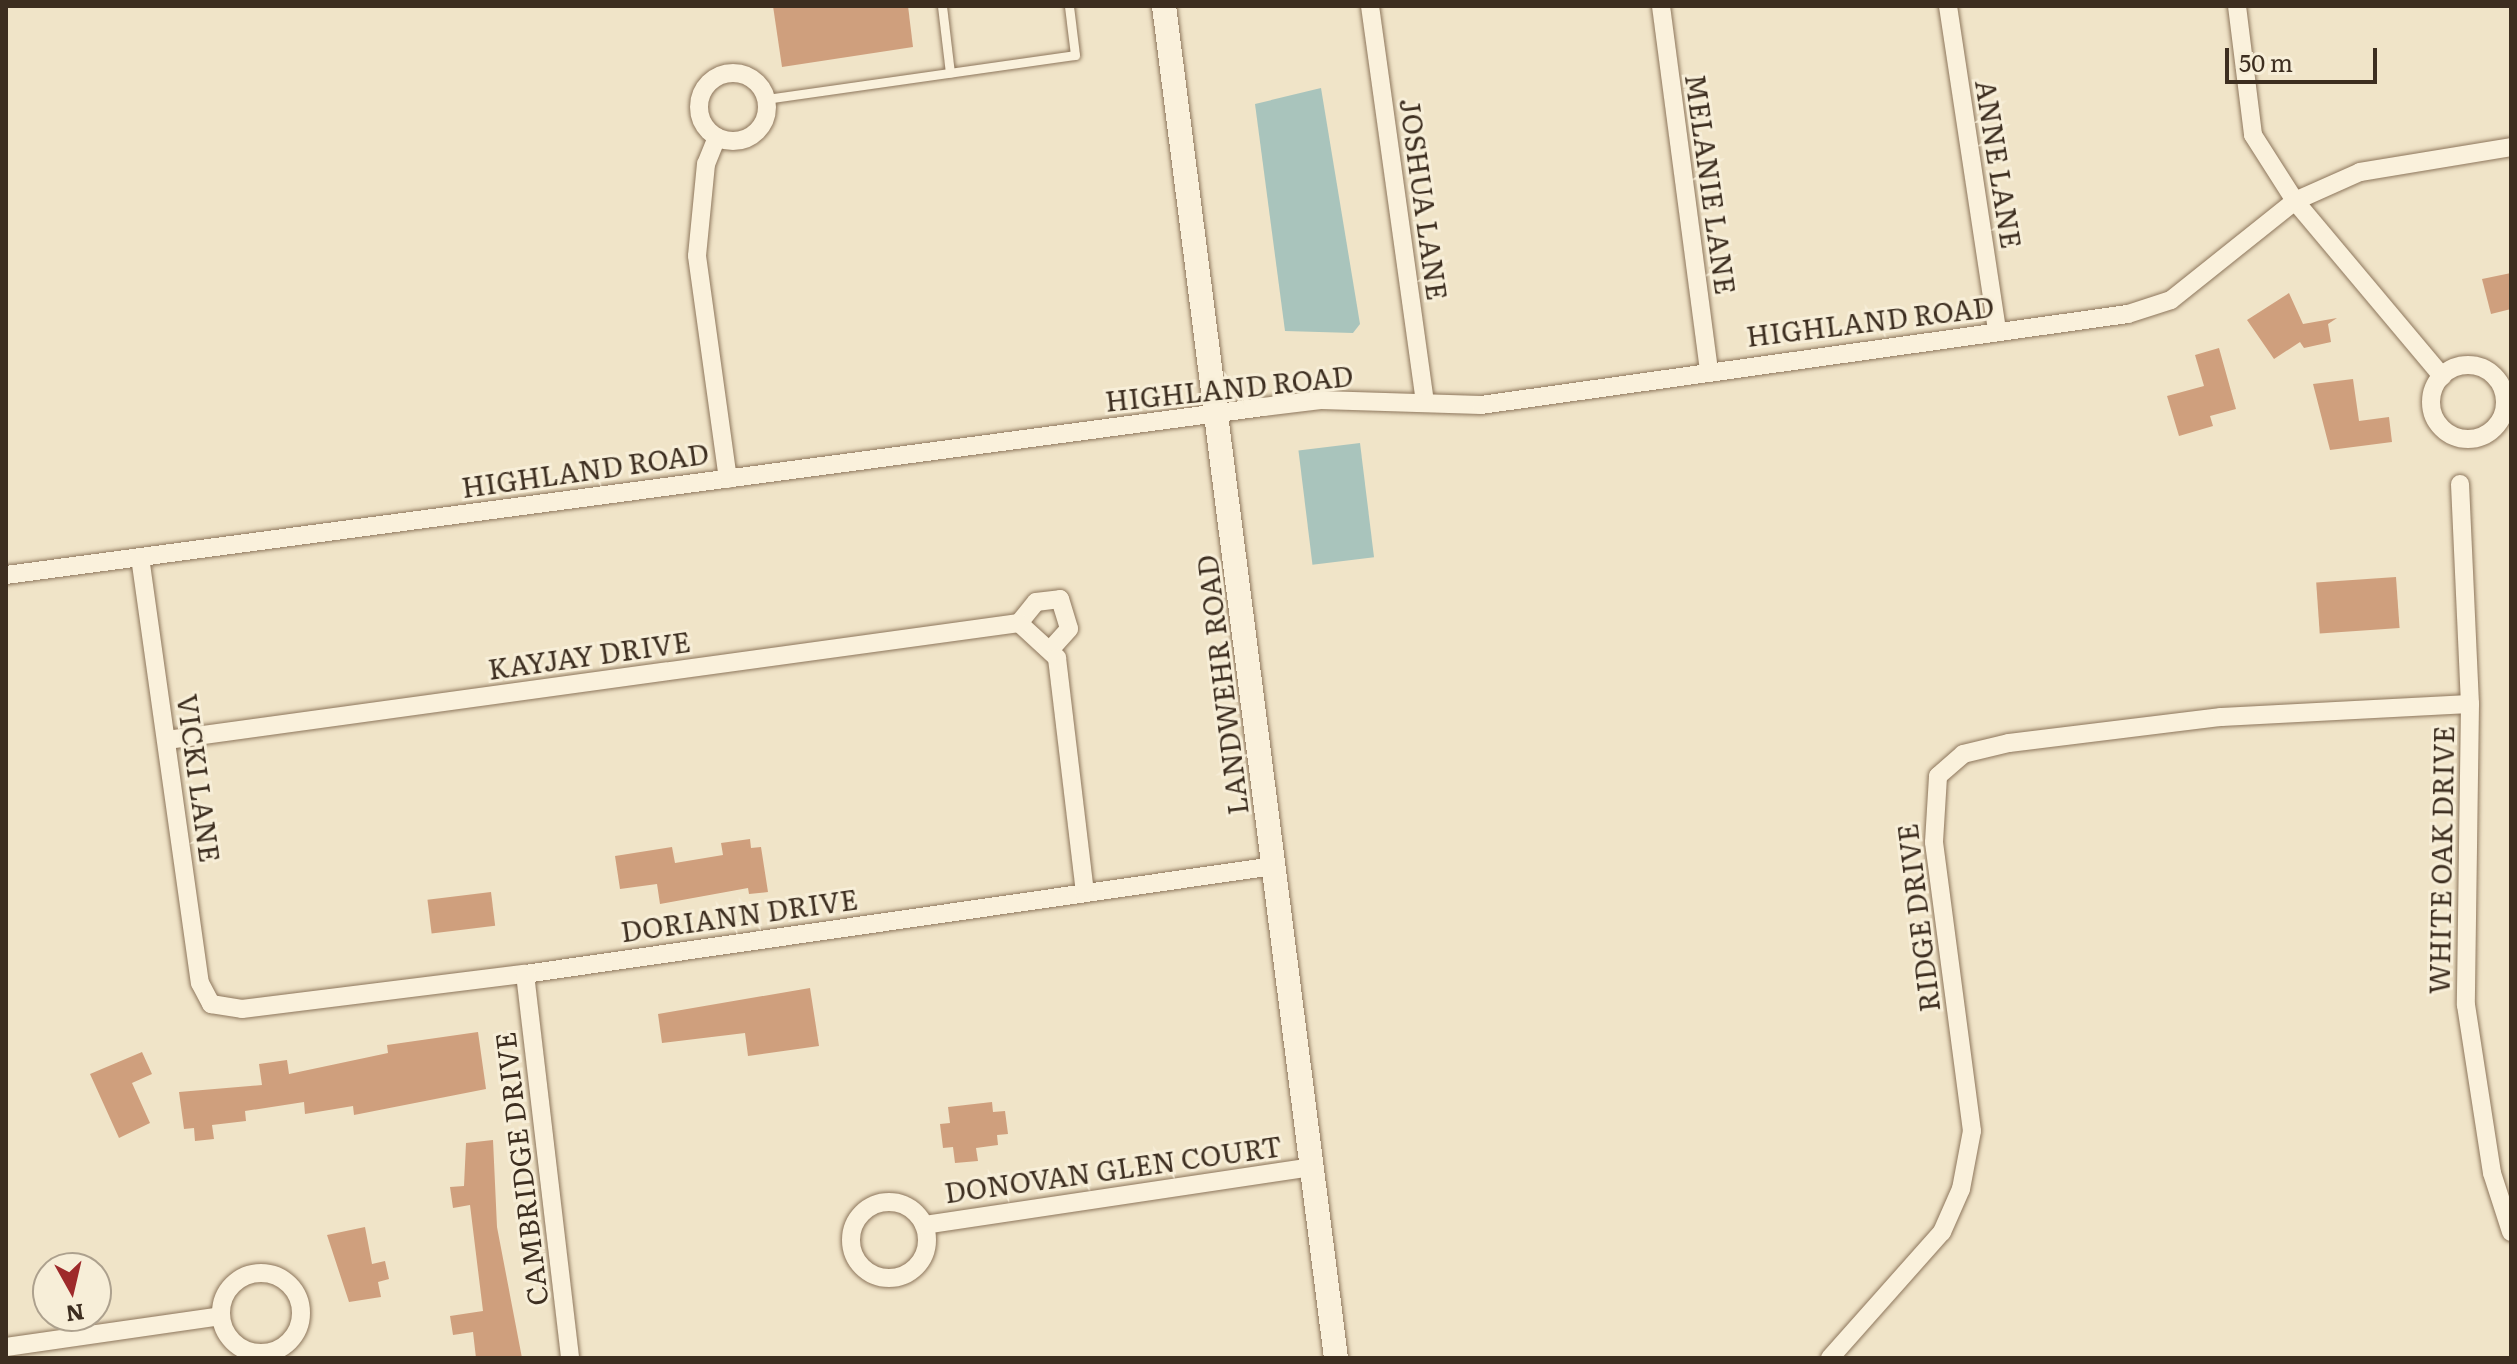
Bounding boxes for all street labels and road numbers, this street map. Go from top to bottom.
street label: MELANIE LANE [1680,72,1744,296]
street label: ANNE LANE [1970,77,2030,251]
street label: JOSHUA LANE [1394,96,1456,302]
street label: HIGHLAND ROAD [1744,288,1996,352]
street label: HIGHLAND ROAD [1103,357,1355,417]
street label: HIGHLAND ROAD [459,435,711,503]
street label: LANDWEHR ROAD [1188,553,1254,817]
street label: KAYJAY DRIVE [486,623,692,685]
street label: VICKI LANE [172,692,228,864]
street label: WHITE OAK DRIVE [2421,725,2459,995]
street label: RIDGE DRIVE [1889,822,1945,1014]
street label: DORIANN DRIVE [618,881,860,947]
street label: CAMBRIDGE DRIVE [487,1030,553,1308]
street label: DONOVAN GLEN COURT [942,1128,1284,1208]

